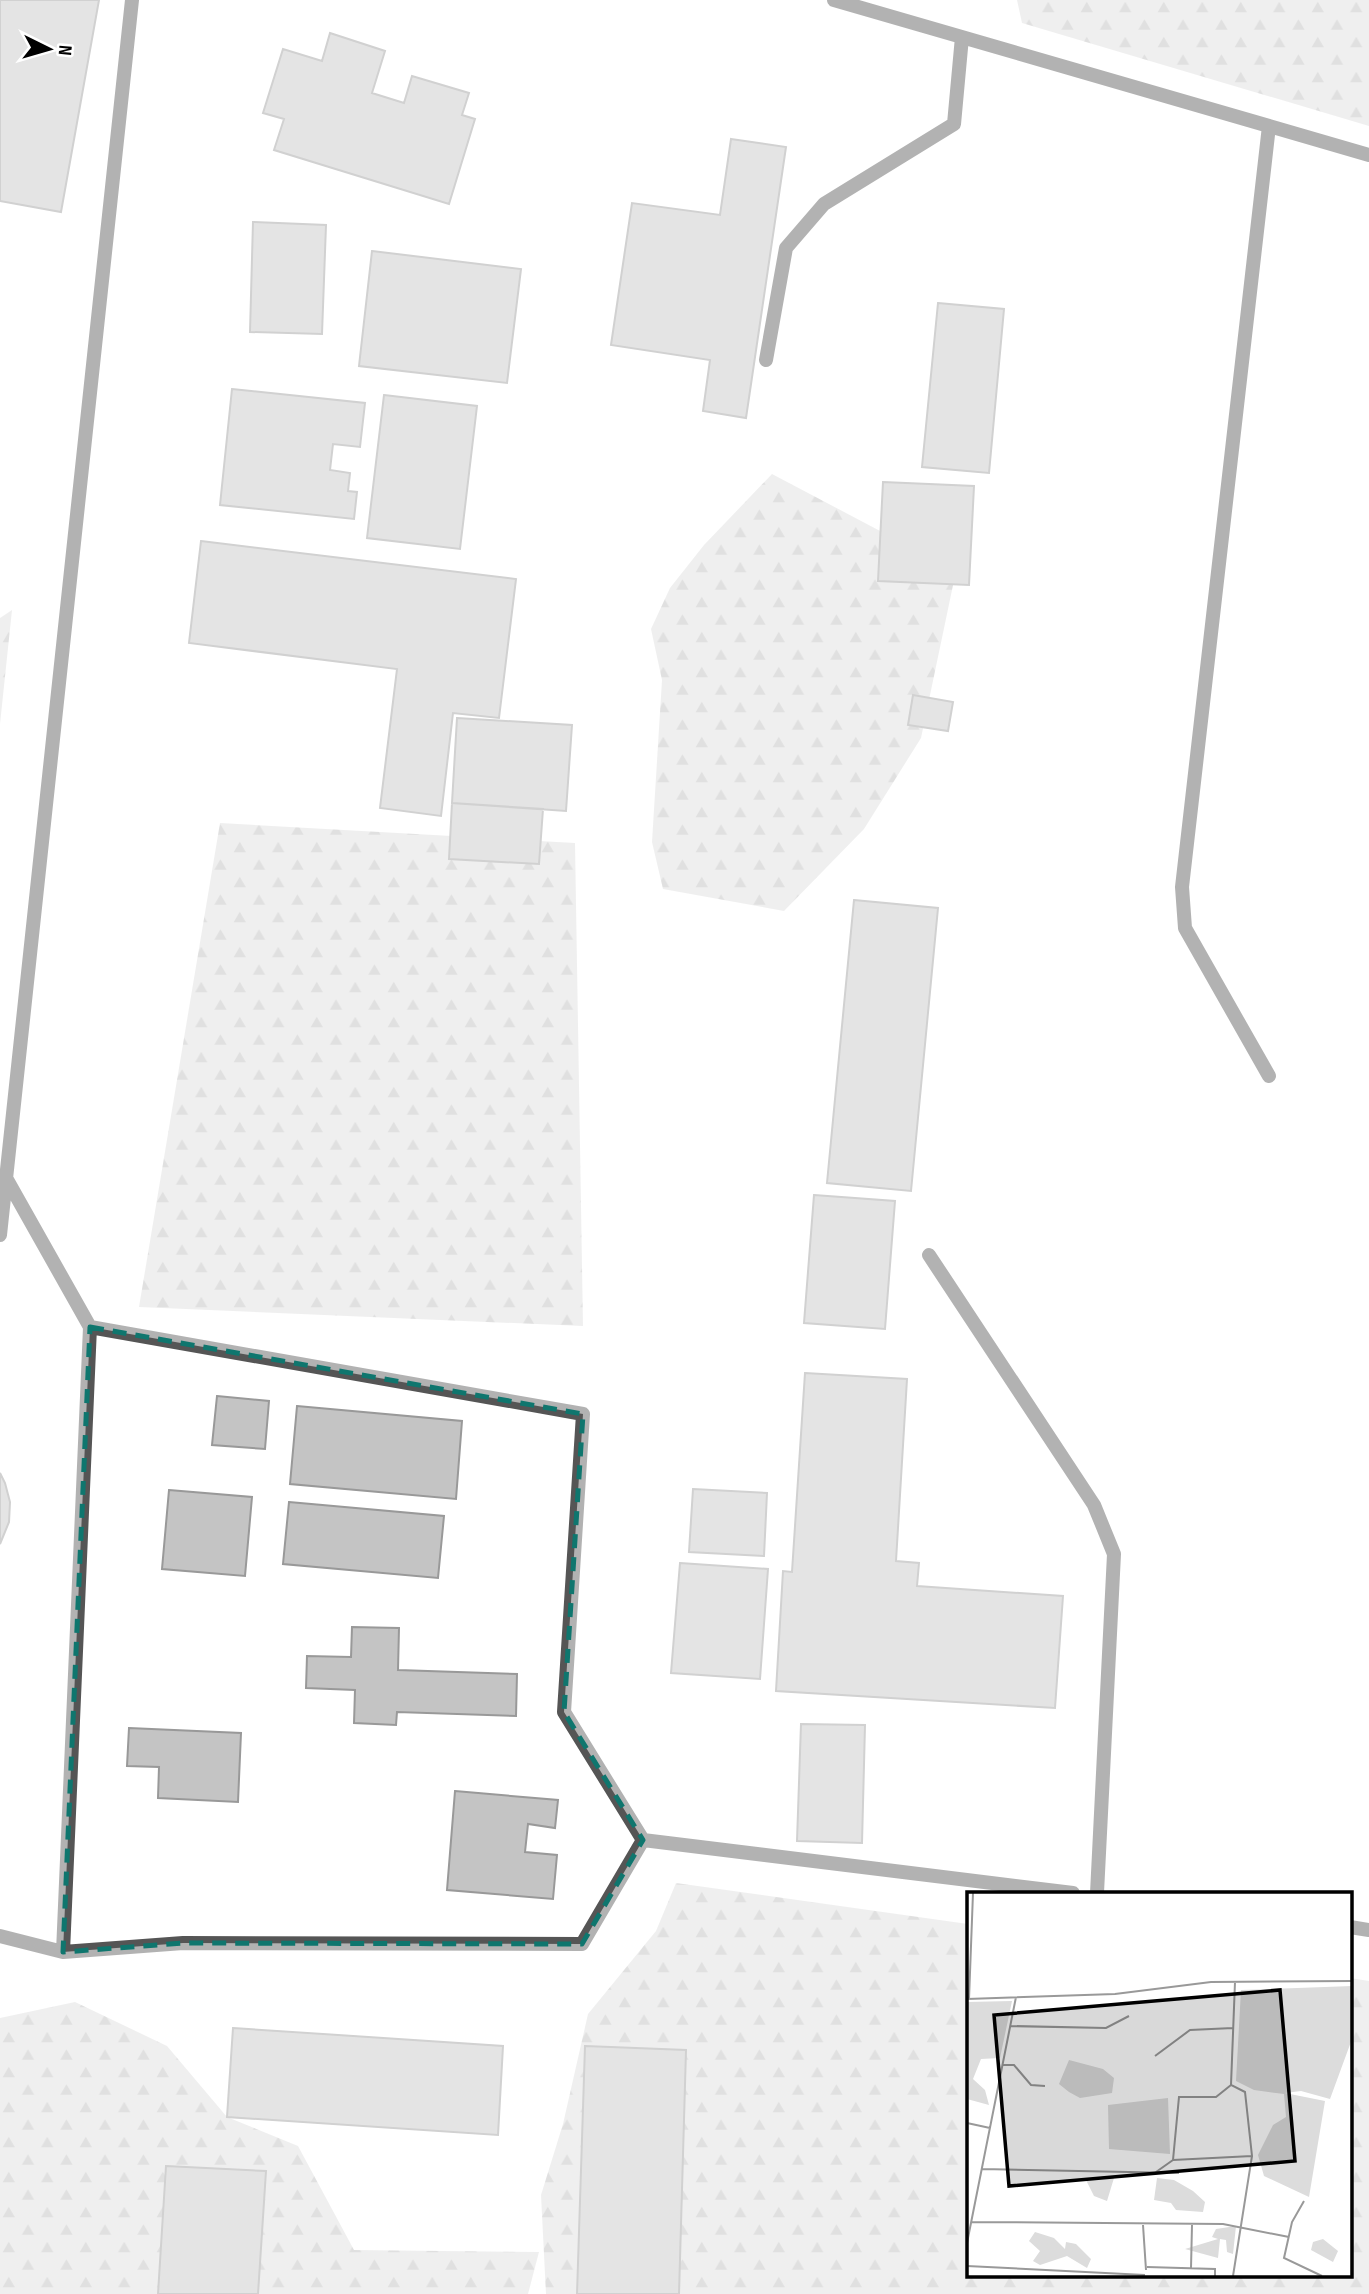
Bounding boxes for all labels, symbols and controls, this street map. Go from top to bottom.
north arrow [14,14,84,84]
text: N [53,44,76,56]
inset map [967,1892,1352,2276]

